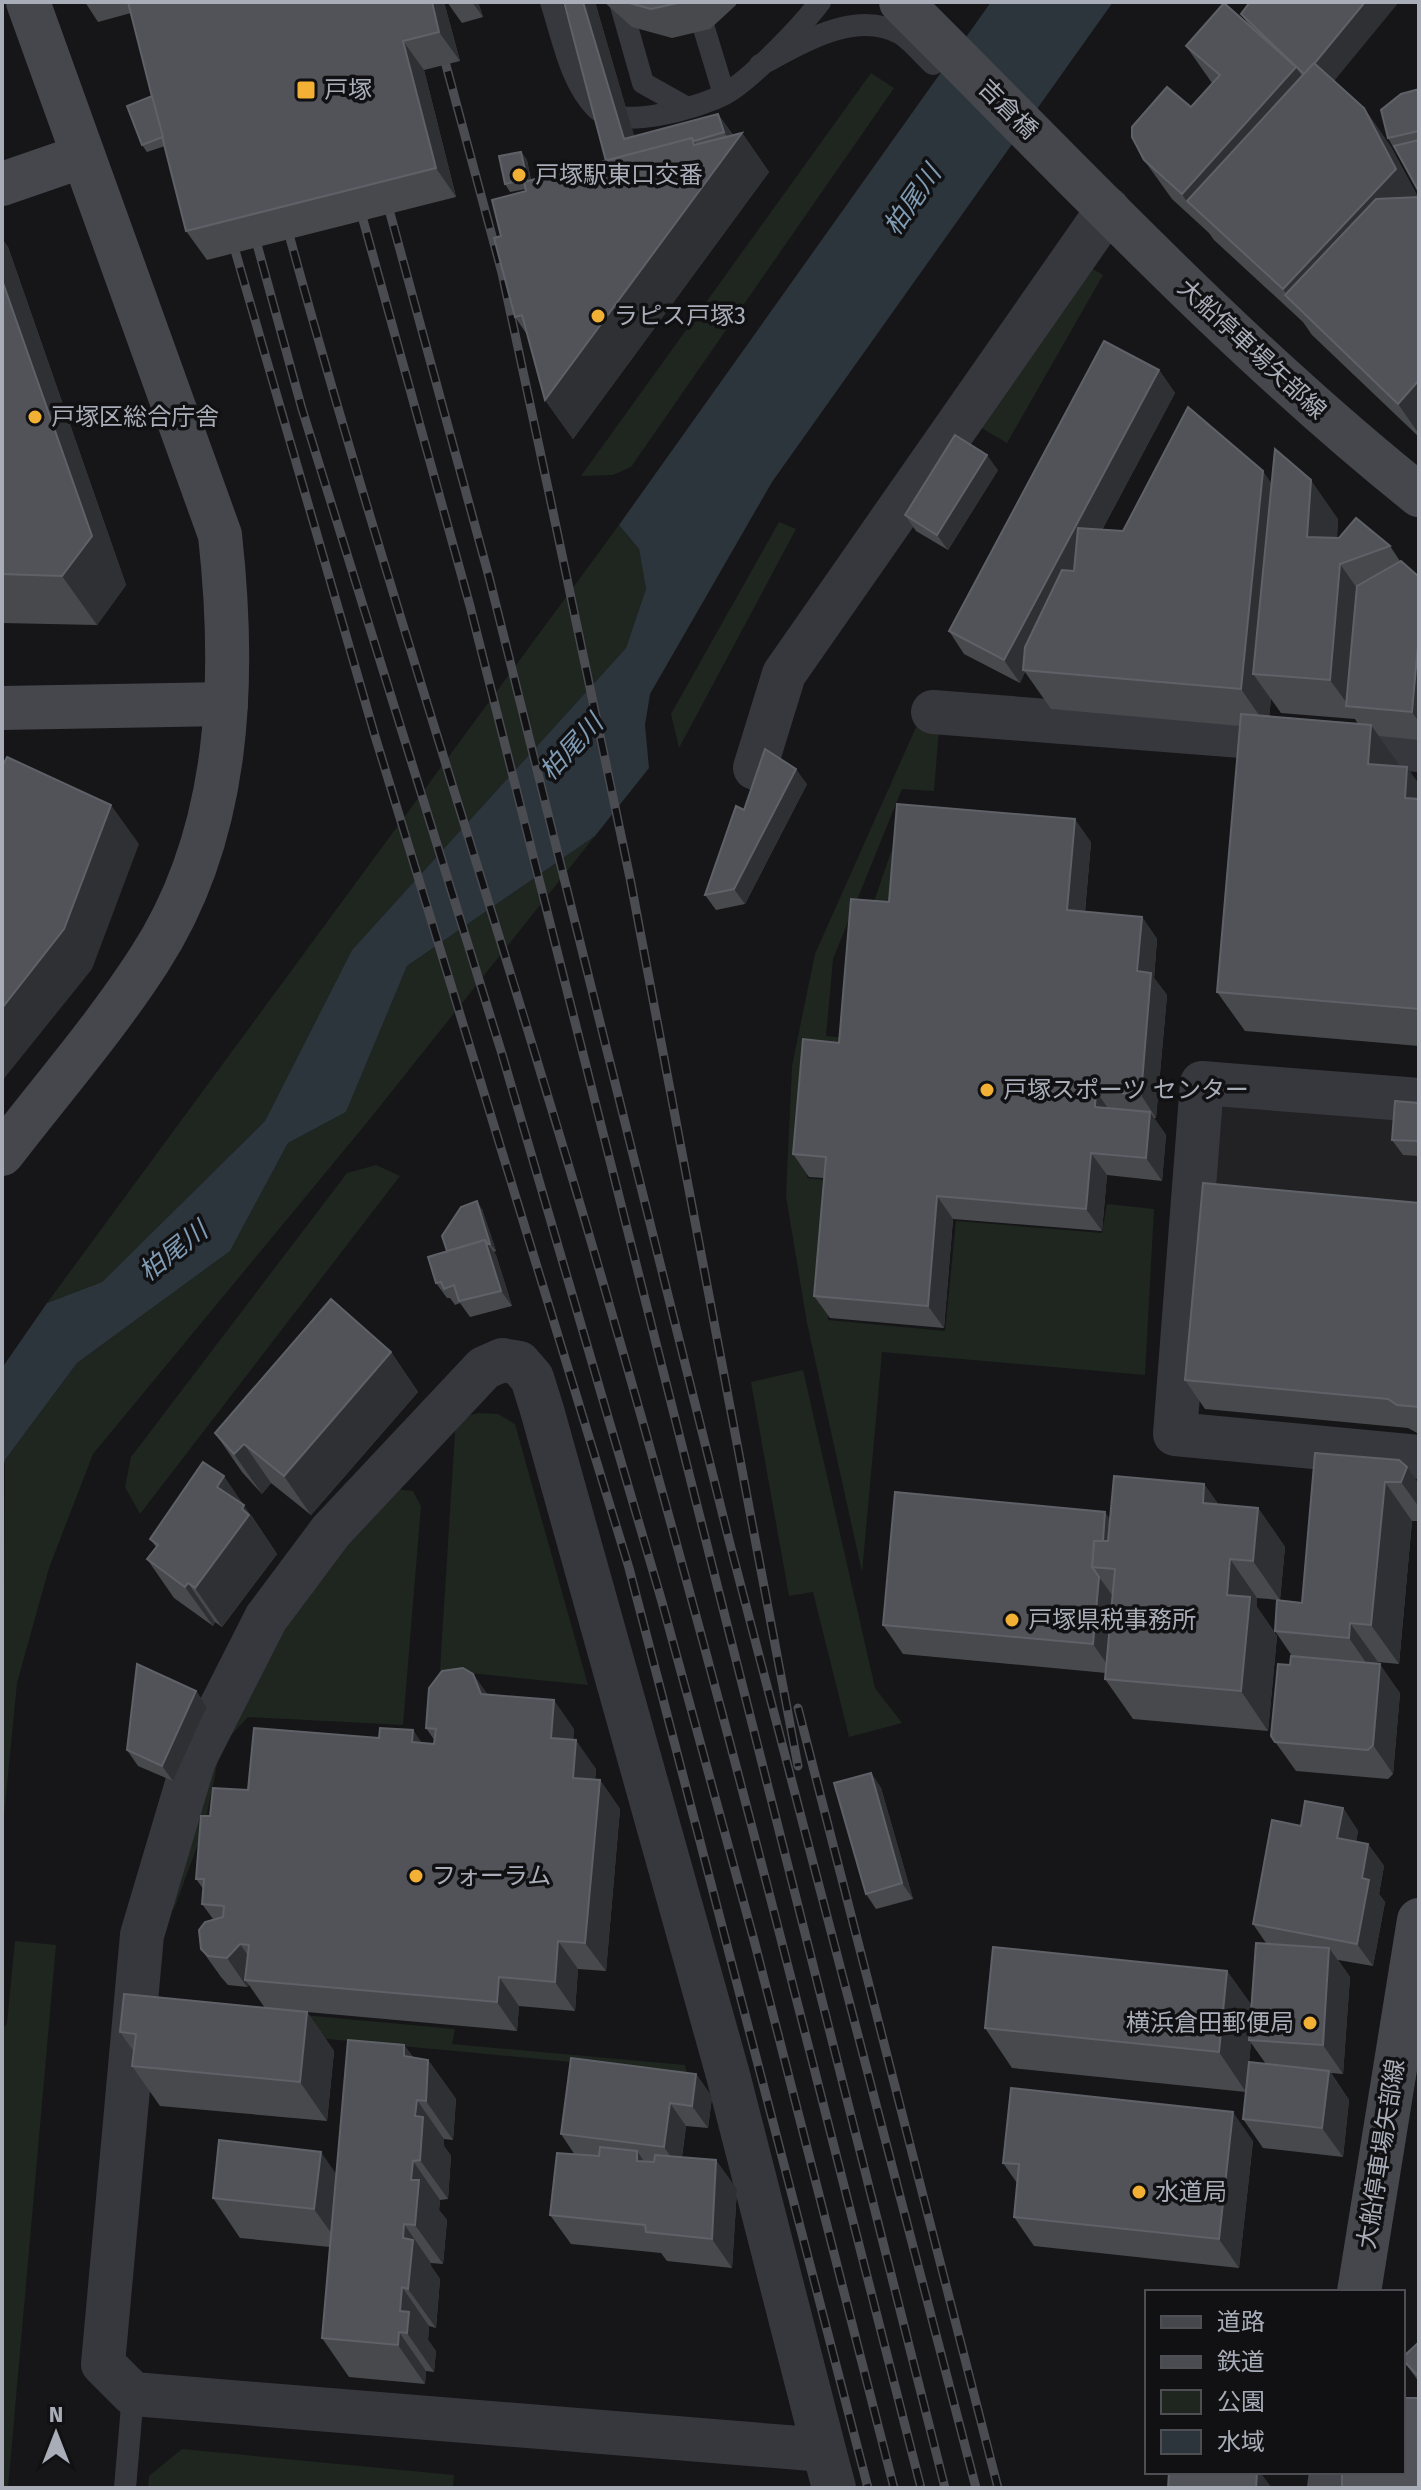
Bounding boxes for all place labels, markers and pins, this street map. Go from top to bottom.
place label: 戸塚 [324,76,372,104]
marker: 戸塚 [295,79,317,101]
place label: 戸塚駅東口交番 [535,161,703,189]
marker: 戸塚駅東口交番 [510,166,528,184]
place label: ラピス戸塚3 [614,302,746,330]
marker: ラピス戸塚3 [589,307,607,325]
place label: 戸塚区総合庁舎 [51,403,219,431]
marker: 戸塚区総合庁舎 [26,408,44,426]
place label: 戸塚スポーツ センター [1003,1076,1249,1104]
marker: 戸塚スポーツ センター [978,1081,996,1099]
place label: 戸塚県税事務所 [1028,1606,1196,1634]
marker: 戸塚県税事務所 [1003,1611,1021,1629]
place label: フォーラム [432,1862,551,1890]
marker: フォーラム [407,1867,425,1885]
place label: 横浜倉田郵便局 [1126,2009,1294,2037]
marker: 横浜倉田郵便局 [1301,2014,1319,2032]
place label: 水道局 [1155,2178,1227,2206]
marker: 水道局 [1130,2183,1148,2201]

